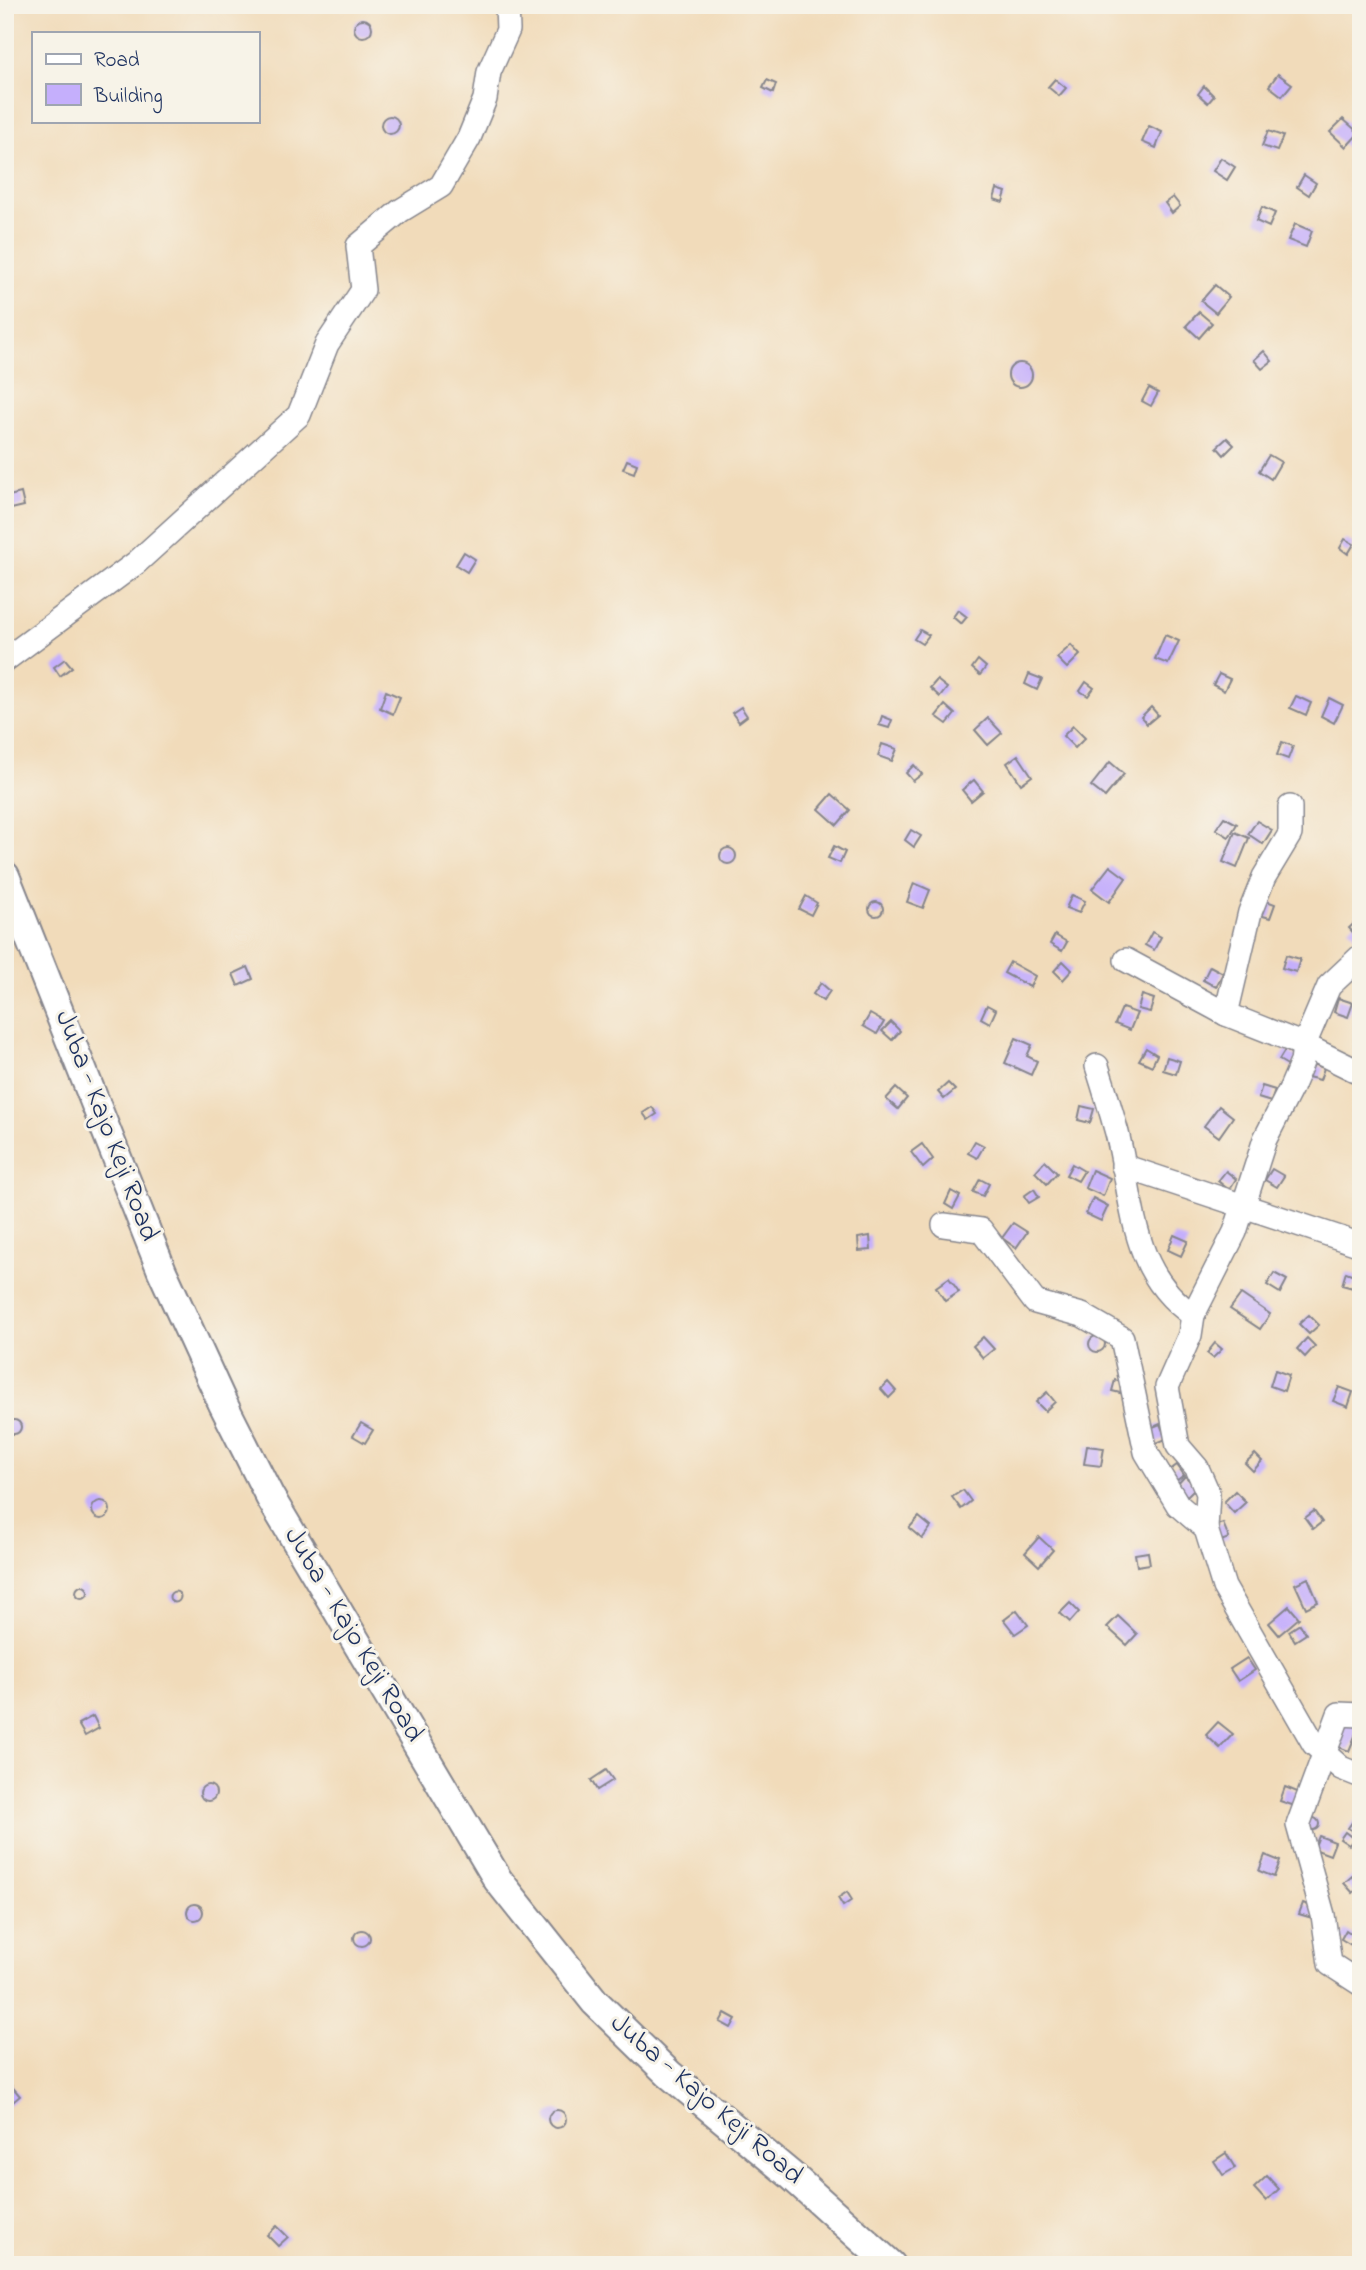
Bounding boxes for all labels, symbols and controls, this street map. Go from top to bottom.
legend [32,32,259,122]
text: Road [94,46,140,76]
text: Building [93,82,163,114]
street label: Juba - Kajo Keji Road [43,1005,169,1248]
street label: Juba - Kajo Keji Road [272,1520,434,1751]
street label: Juba - Kajo Keji Road [600,2004,812,2196]

